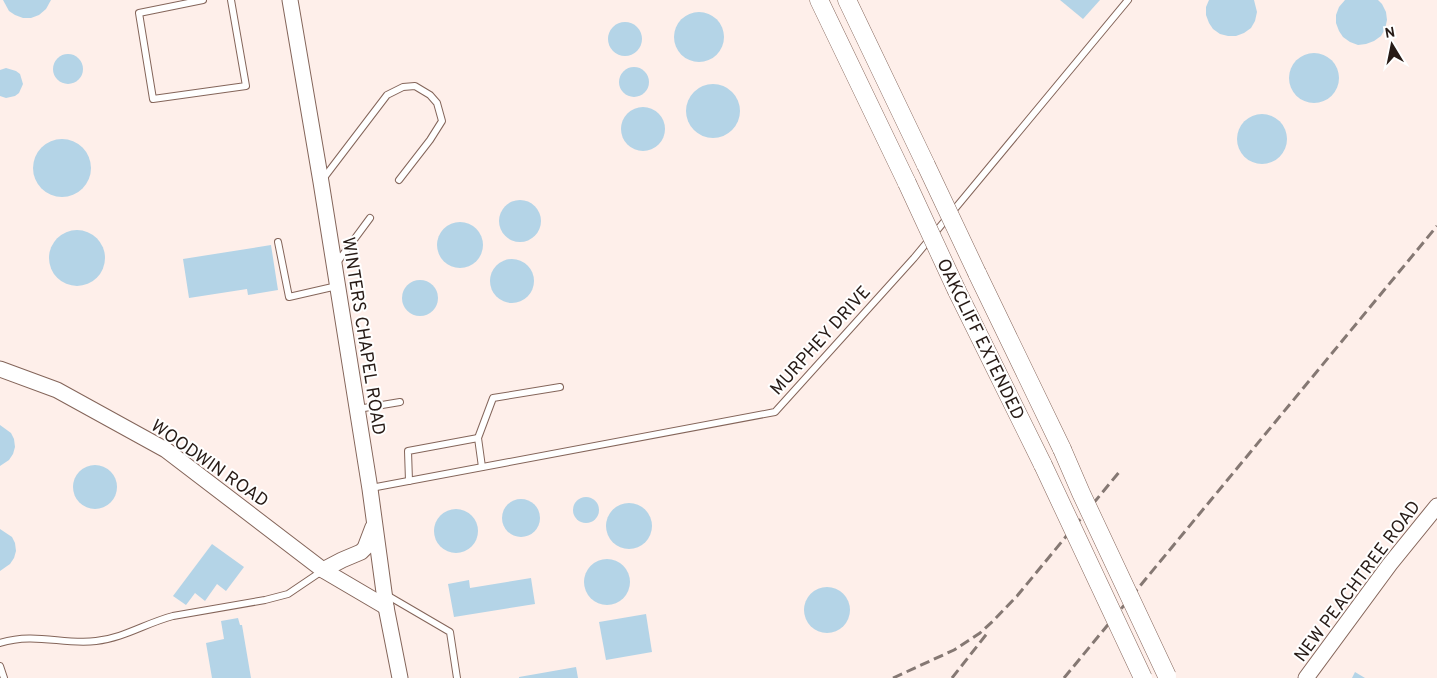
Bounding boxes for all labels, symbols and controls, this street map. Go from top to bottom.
north arrow [1367,20,1417,70]
text: N [1384,24,1396,43]
street label: WINTERS CHAPEL ROAD [335,235,390,437]
street label: OAKCLIFF EXTENDED [931,255,1029,424]
street label: MURPHEY DRIVE [766,281,876,401]
street label: WOODWIN ROAD [146,415,272,513]
street label: NEW PEACHTREE ROAD [1290,497,1427,667]

